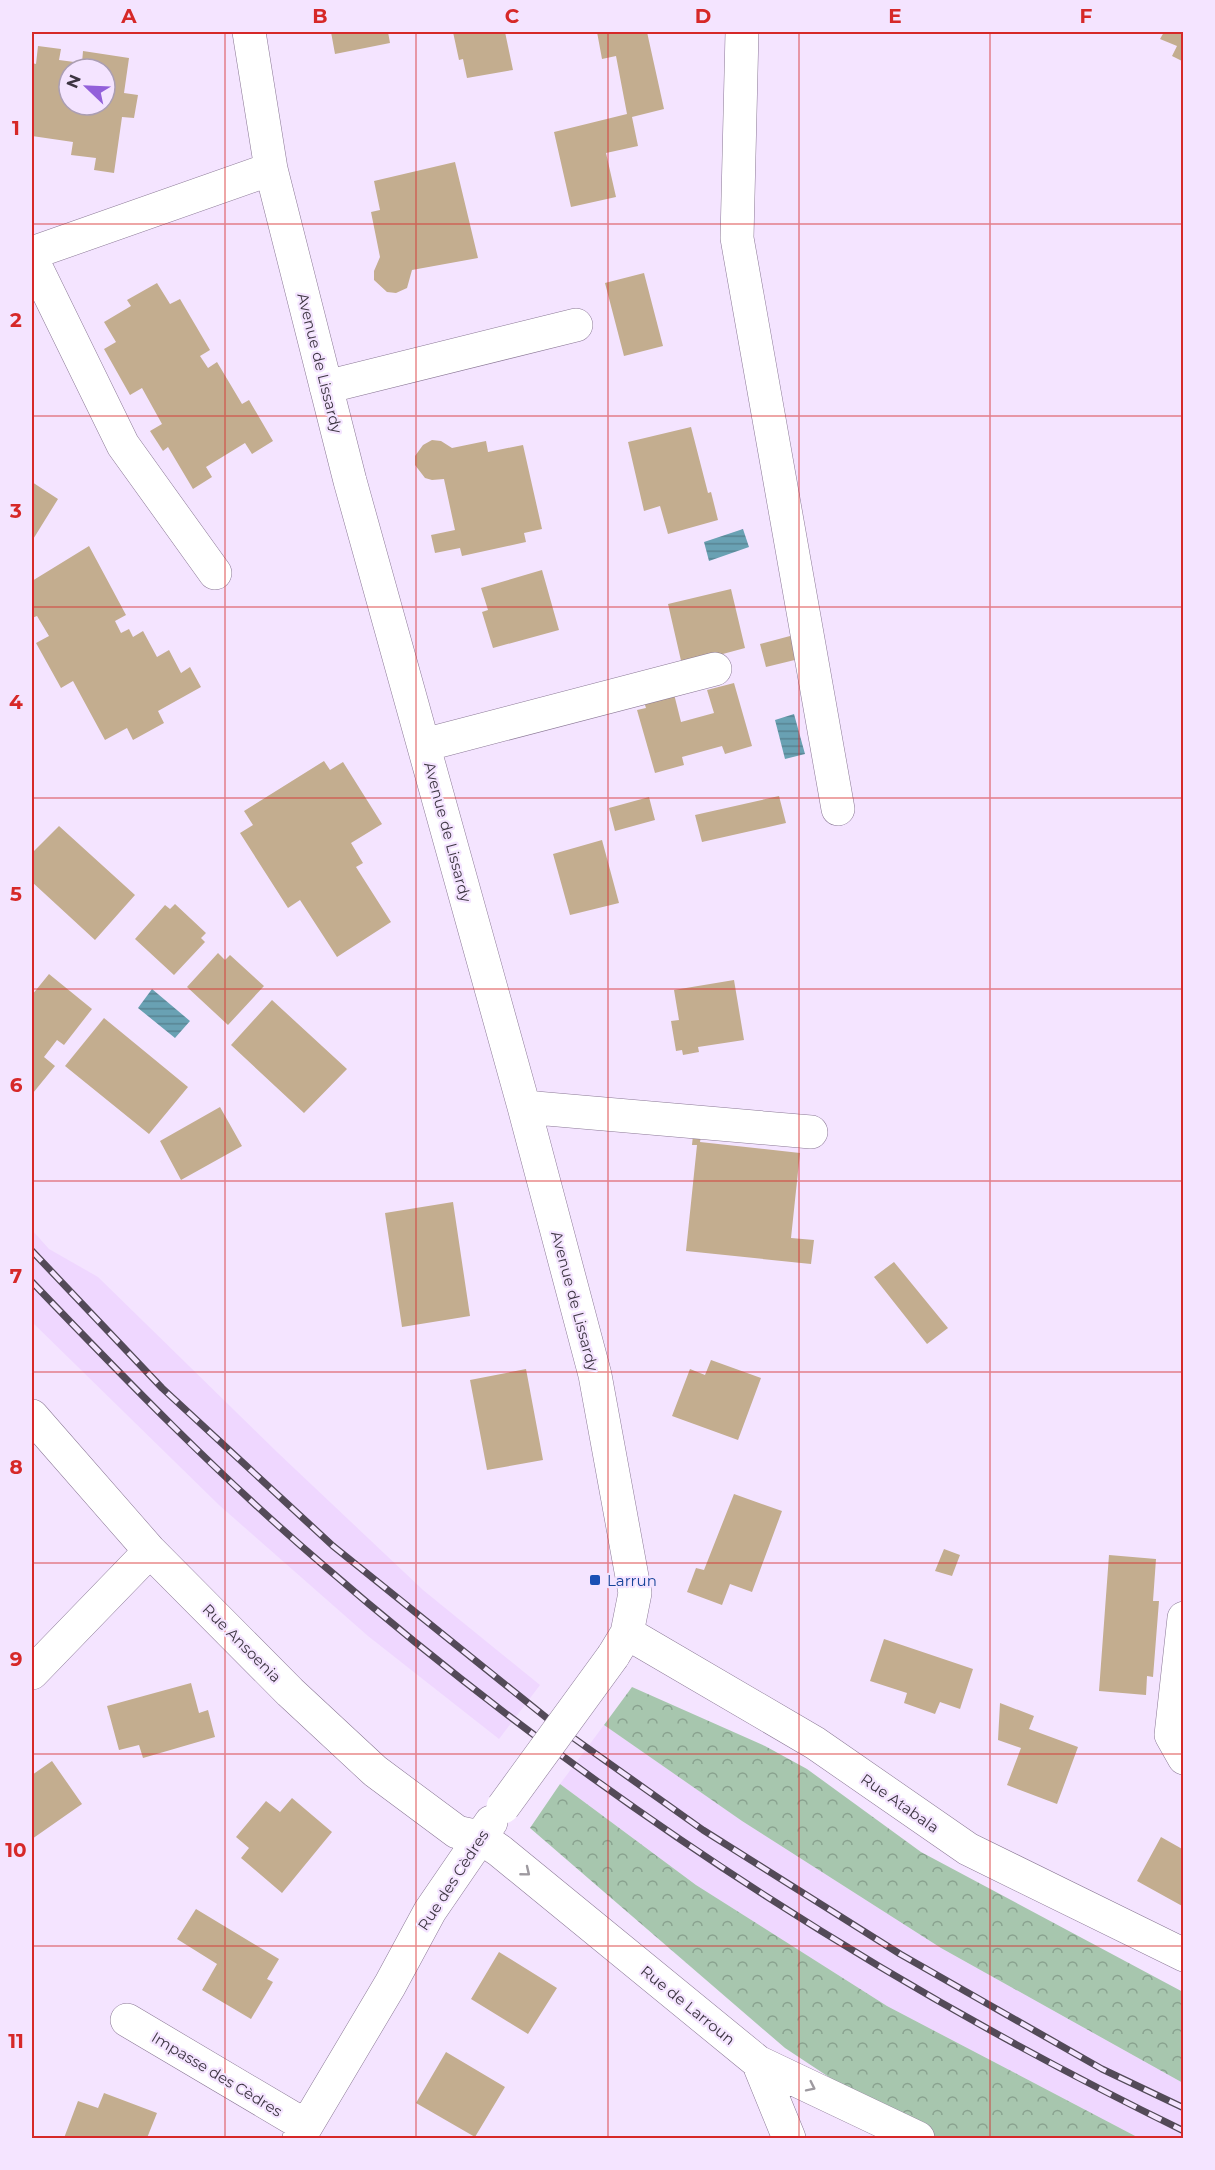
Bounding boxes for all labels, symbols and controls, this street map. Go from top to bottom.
text: A [120,4,137,28]
text: B [312,4,328,28]
text: C [505,4,520,28]
text: D [695,4,711,28]
text: E [888,4,902,28]
text: F [1080,4,1093,28]
north arrow [57,57,117,117]
text: N [62,72,85,91]
text: 1 [12,116,20,140]
street label: Avenue de Lissardy [293,291,347,436]
text: 2 [10,308,22,332]
text: 3 [9,499,22,523]
text: 4 [9,690,23,714]
street label: Avenue de Lissardy [420,760,476,905]
text: 5 [10,882,22,906]
text: 6 [10,1073,23,1097]
street label: Avenue de Lissardy [547,1229,603,1374]
text: 7 [10,1264,22,1288]
text: 8 [9,1455,23,1479]
place label: Larrun [607,1571,657,1590]
marker: Larrun [588,1573,602,1587]
street label: Rue Ansoenia [199,1600,285,1686]
text: 9 [10,1647,22,1671]
street label: Rue Atabala [857,1769,943,1837]
street label: Rue des Cèdres [413,1826,493,1934]
text: 10 [5,1838,27,1862]
one-way arrow [520,1865,531,1876]
street label: Rue de Larroun [637,1961,739,2049]
street label: Impasse des Cèdres [148,2027,286,2121]
text: 11 [8,2029,24,2053]
one-way arrow [805,2080,816,2092]

